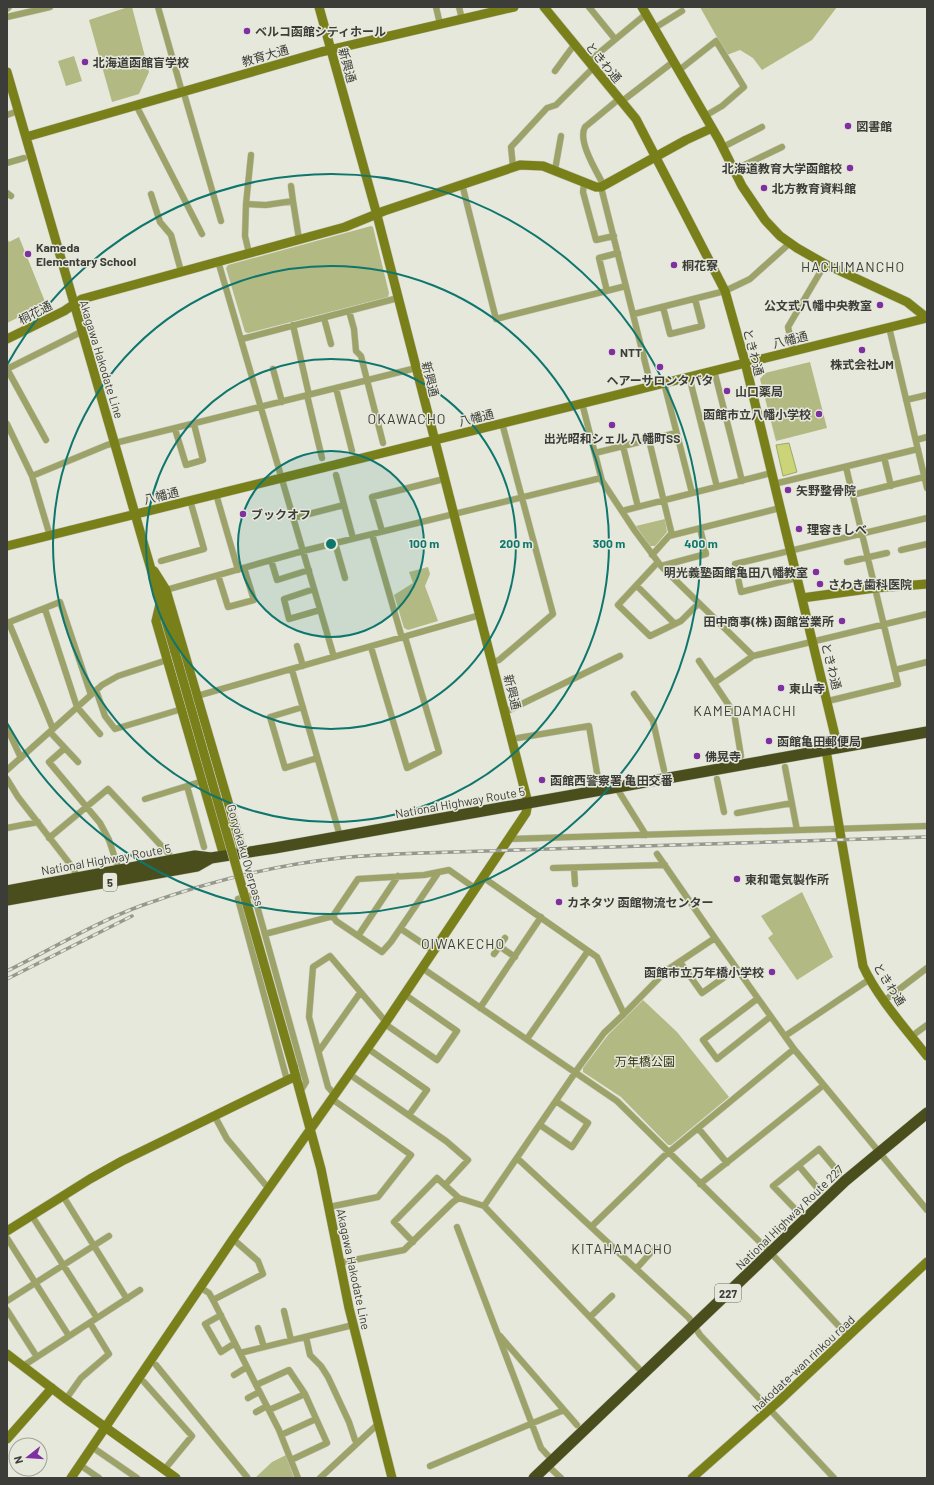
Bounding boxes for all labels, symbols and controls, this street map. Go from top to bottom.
place label: ベルコ函館シティホール [255,24,386,38]
marker: ベルコ函館シティホール [242,26,252,36]
street label: ときわ通 [583,39,625,85]
street label: 教育大通 [240,42,290,68]
street label: 新興通 [337,46,359,84]
place label: 北海道函館盲学校 [93,55,189,69]
marker: 北海道函館盲学校 [80,57,90,67]
place label: 図書館 [856,119,892,133]
marker: 図書館 [843,121,853,131]
place label: 北海道教育大学函館校 [722,161,842,175]
marker: 北海道教育大学函館校 [845,163,855,173]
place label: 北方教育資料館 [772,181,856,195]
marker: 北方教育資料館 [759,183,769,193]
place label: Kameda Elementary School [36,240,136,268]
marker: Kameda Elementary School [23,249,33,259]
place label: 桐花寮 [682,258,718,272]
district label: HACHIMANCHO [801,258,905,275]
marker: 桐花寮 [669,260,679,270]
street label: 桐花通 [16,298,54,326]
street label: Akagawa Hakodate Line [77,298,127,420]
place label: 公文式八幡中央教室 [764,298,872,312]
marker: 公文式八幡中央教室 [875,300,885,310]
street label: ときわ通 [741,327,767,377]
street label: 八幡通 [771,328,809,350]
place label: NTT [620,345,642,359]
marker: 株式会社JM [857,345,867,355]
marker: NTT [607,347,617,357]
place label: 株式会社JM [830,357,894,371]
street label: 新興通 [420,360,442,398]
marker: ヘアーサロンタバタ [655,362,665,372]
place label: ヘアーサロンタバタ [606,373,714,387]
place label: 山口薬局 [735,384,783,398]
marker: 山口薬局 [722,386,732,396]
street label: 八幡通 [457,406,495,428]
place label: 函館市立八幡小学校 [703,407,811,421]
marker: 函館市立八幡小学校 [814,409,824,419]
district label: OKAWACHO [367,410,447,427]
marker: 出光昭和シェル 八幡町SS [607,420,617,430]
place label: 出光昭和シェル 八幡町SS [544,431,680,445]
place label: 矢野整骨院 [796,483,856,497]
street label: 八幡通 [142,484,180,506]
marker: 矢野整骨院 [783,485,793,495]
place label: ブックオフ [251,507,311,521]
marker: ブックオフ [238,509,248,519]
place label: 理容きしべ [807,522,867,536]
marker: 理容きしべ [794,524,804,534]
text: 100 m [409,536,439,550]
text: 200 m [500,536,532,550]
text: 300 m [593,536,625,550]
text: 400 m [684,536,718,550]
centre of rings [324,537,338,551]
place label: 明光義塾函館亀田八幡教室 [664,565,808,579]
marker: 明光義塾函館亀田八幡教室 [811,567,821,577]
place label: さわき歯科医院 [828,577,912,591]
marker: さわき歯科医院 [815,579,825,589]
place label: 田中商事(株) 函館営業所 [703,614,834,628]
marker: 田中商事(株) 函館営業所 [837,616,847,626]
street label: ときわ通 [819,641,845,691]
street label: 新興通 [502,673,524,711]
place label: 東山寺 [789,681,825,695]
marker: 東山寺 [776,683,786,693]
district label: KAMEDAMACHI [693,702,797,719]
place label: 函館亀田郵便局 [777,734,861,748]
marker: 函館亀田郵便局 [764,736,774,746]
place label: 佛晃寺 [705,749,741,763]
marker: 佛晃寺 [692,751,702,761]
place label: 函館西警察署 亀田交番 [550,773,673,787]
marker: 函館西警察署 亀田交番 [537,775,547,785]
street label: National Highway Route 5 [394,784,526,820]
street label: Goryokaku Overpass [225,803,267,908]
street label: National Highway Route 5 [40,841,172,877]
place label: 東和電気製作所 [745,872,829,886]
road number: 5 [103,873,117,891]
marker: 東和電気製作所 [732,874,742,884]
place label: カネタツ 函館物流センター [567,895,713,909]
marker: カネタツ 函館物流センター [554,897,564,907]
district label: OIWAKECHO [421,935,505,952]
street label: ときわ通 [871,960,909,1008]
place label: 函館市立万年橋小学校 [644,965,764,979]
marker: 函館市立万年橋小学校 [767,967,777,977]
park label: 万年橋公園 [615,1054,675,1068]
street label: National Highway Route 227 [732,1162,846,1272]
street label: Akagawa Hakodate Line [334,1207,374,1331]
district label: KITAHAMACHO [571,1240,673,1257]
road number: 227 [715,1284,741,1302]
street label: hakodate-wan rinkou road [749,1312,857,1414]
north arrow [8,1437,48,1477]
text: N [11,1455,25,1465]

